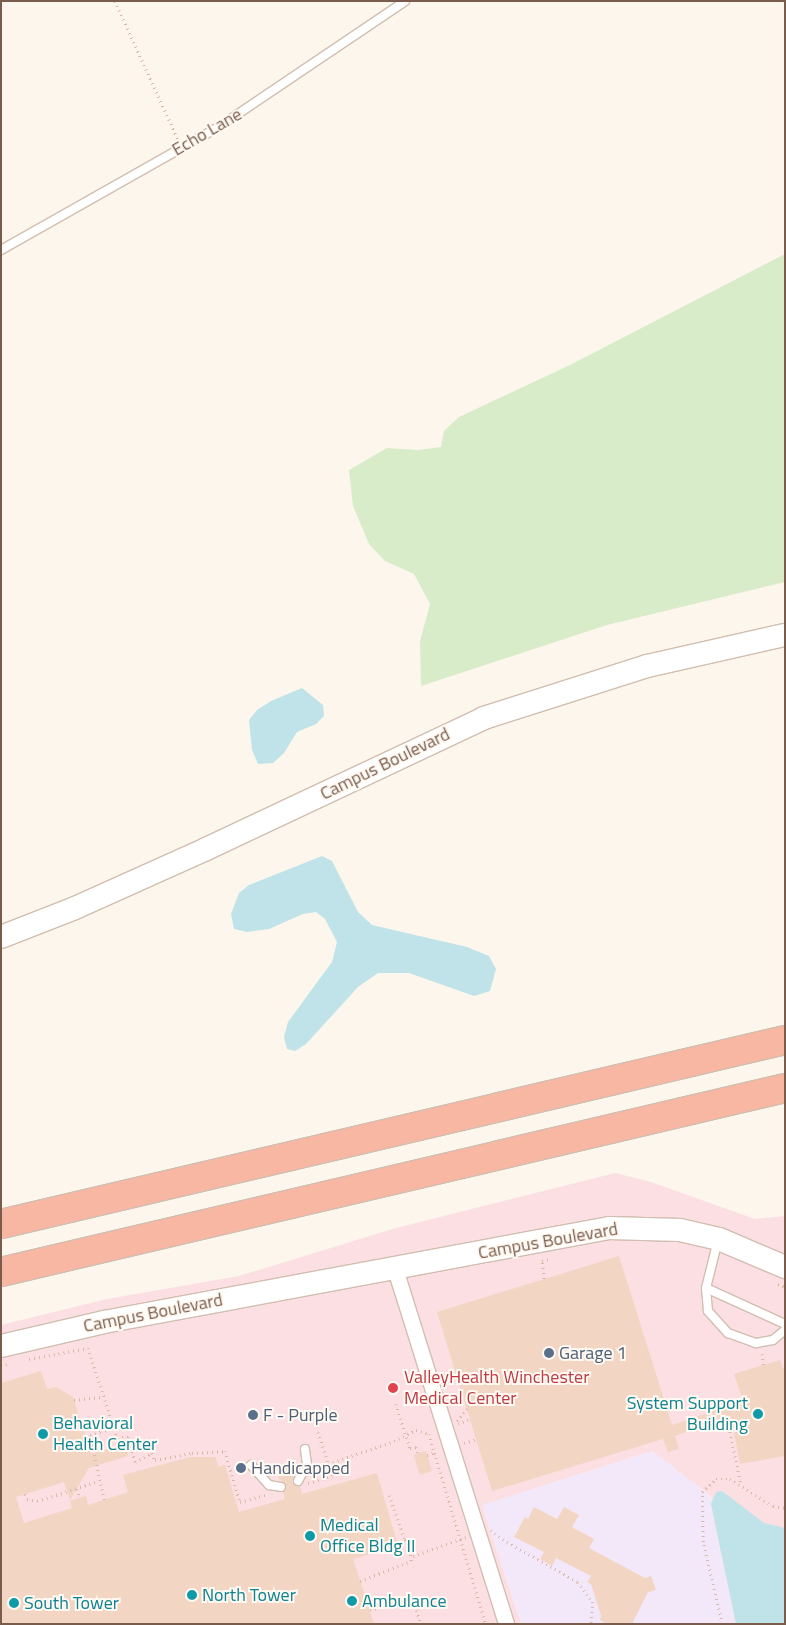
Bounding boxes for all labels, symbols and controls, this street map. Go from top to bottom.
street label: Echo Lane [168,103,246,161]
street label: Campus Boulevard [317,723,453,805]
street label: Campus Boulevard [476,1218,620,1264]
street label: Campus Boulevard [81,1289,225,1337]
place label: Garage 1 [559,1342,627,1364]
marker: Garage 1 [543,1347,555,1359]
place label: ValleyHealth Winchester Medical Center [404,1367,589,1410]
marker: ValleyHealth Winchester Medical Center [386,1381,400,1395]
place label: System Support Building [627,1393,748,1436]
place label: F - Purple [263,1404,337,1426]
marker: System Support Building [752,1408,764,1420]
marker: F - Purple [247,1409,259,1421]
place label: Behavioral Health Center [53,1413,157,1456]
marker: Behavioral Health Center [37,1428,49,1440]
place label: Handicapped [251,1457,350,1479]
marker: Handicapped [235,1462,247,1474]
place label: Medical Office Bldg II [320,1515,415,1558]
marker: Medical Office Bldg II [304,1530,316,1542]
place label: North Tower [202,1584,296,1606]
marker: North Tower [186,1589,198,1601]
place label: Ambulance [362,1590,446,1612]
place label: South Tower [24,1592,119,1614]
marker: Ambulance [346,1595,358,1607]
marker: South Tower [8,1597,20,1609]

